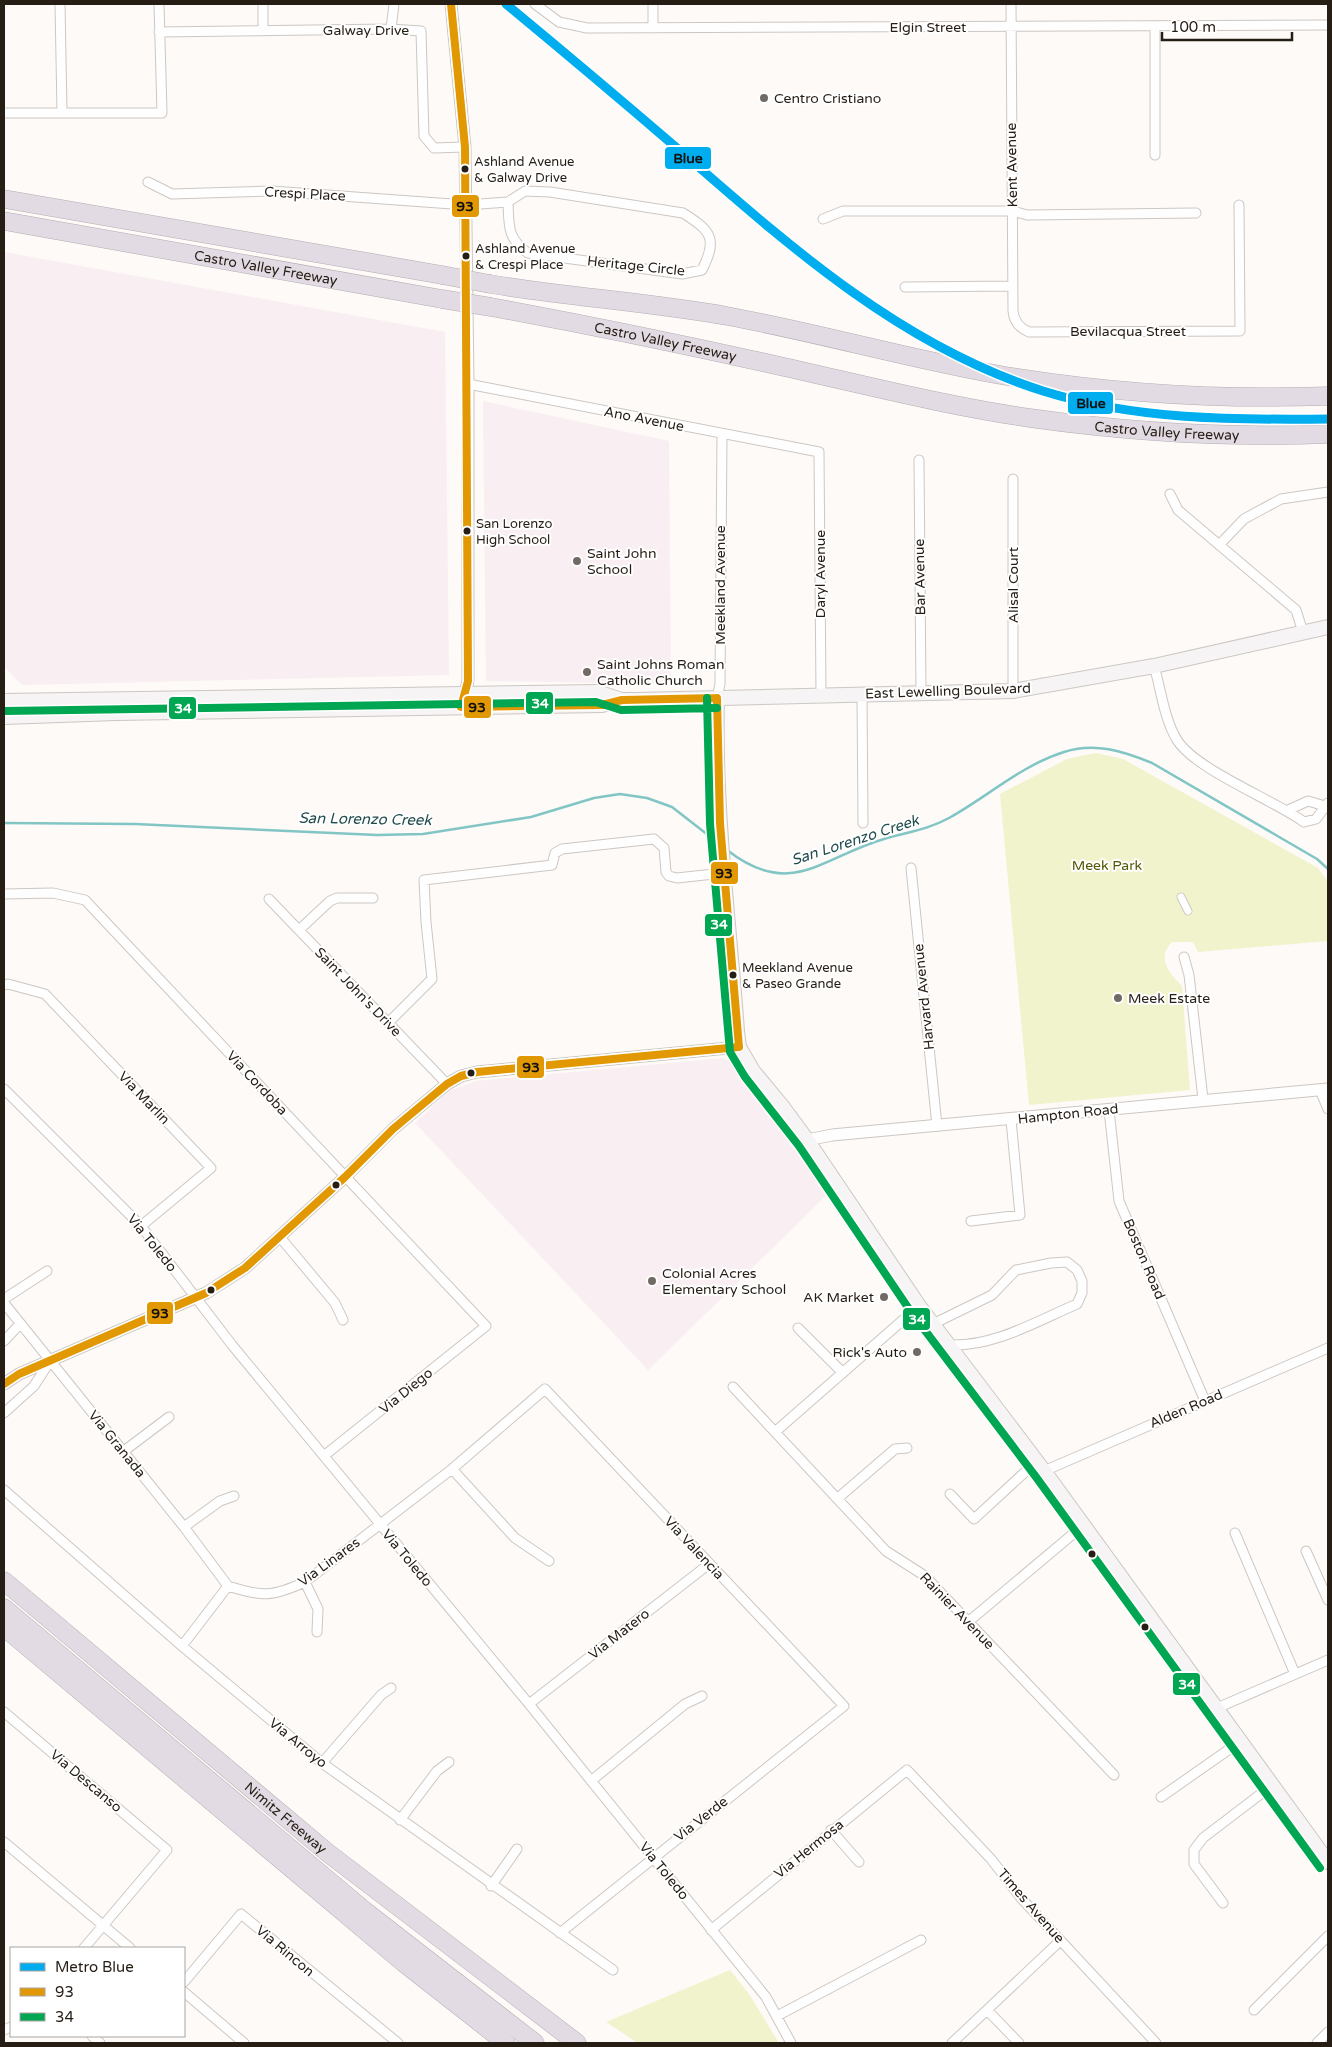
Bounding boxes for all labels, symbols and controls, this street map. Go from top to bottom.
scale bar [1162,10,1292,42]
text: 100 m [1170,18,1216,36]
street label: Elgin Street [890,19,967,36]
street label: Galway Drive [323,22,409,39]
place label: Centro Cristiano [774,90,881,107]
marker: Centro Cristiano [758,92,770,104]
street label: Kent Avenue [1003,122,1021,208]
line badge: Blue [664,146,712,170]
text: Blue [673,150,703,167]
place label: Ashland Avenue & Galway Drive [474,154,574,186]
marker: Ashland Avenue & Galway Drive [460,164,470,174]
street label: Crespi Place [264,183,346,205]
line badge: 93 [451,194,480,218]
text: 93 [456,198,474,215]
place label: Ashland Avenue & Crespi Place [475,241,575,273]
street label: Castro Valley Freeway [193,247,339,289]
marker: Ashland Avenue & Crespi Place [461,251,471,261]
street label: Heritage Circle [586,252,686,280]
street label: Castro Valley Freeway [593,318,739,365]
street label: Bevilacqua Street [1070,323,1187,340]
line badge: Blue [1067,391,1114,415]
text: Blue [1076,395,1106,412]
street label: Ano Avenue [603,403,686,435]
street label: Castro Valley Freeway [1094,418,1240,443]
place label: San Lorenzo High School [476,516,553,548]
street label: Meekland Avenue [712,525,729,645]
marker: San Lorenzo High School [462,526,472,536]
street label: Daryl Avenue [812,530,829,618]
street label: Bar Avenue [911,538,929,615]
place label: Saint John School [587,545,656,578]
street label: Alisal Court [1005,546,1022,623]
marker: Saint John School [571,555,583,567]
place label: Saint Johns Roman Catholic Church [597,656,725,689]
marker: Saint Johns Roman Catholic Church [581,666,593,678]
street label: East Lewelling Boulevard [865,680,1031,702]
line badge: 34 [525,691,554,715]
line badge: 93 [463,695,492,719]
text: 34 [531,695,549,712]
line badge: 34 [168,696,197,720]
text: 93 [468,699,486,716]
text: 34 [174,700,192,717]
water label: San Lorenzo Creek [298,809,434,829]
water label: San Lorenzo Creek [789,810,923,869]
park label: Meek Park [1072,857,1143,874]
line badge: 93 [710,861,739,885]
text: 93 [715,865,733,882]
line badge: 34 [704,913,733,937]
text: 34 [710,916,728,933]
street label: Harvard Avenue [910,943,938,1051]
street label: Saint John's Drive [311,944,405,1040]
place label: Meekland Avenue & Paseo Grande [742,960,853,992]
marker: Meekland Avenue & Paseo Grande [728,970,738,980]
place label: Meek Estate [1128,990,1210,1007]
marker: Meek Estate [1112,992,1124,1004]
street label: Via Cordoba [223,1047,291,1119]
line badge: 93 [516,1055,545,1079]
text: 93 [522,1059,540,1076]
street label: Via Marlin [115,1068,173,1128]
unlabelled marker [466,1068,476,1078]
street label: Hampton Road [1017,1100,1119,1128]
unlabelled marker [331,1180,341,1190]
street label: Via Toledo [124,1211,180,1275]
street label: Boston Road [1119,1216,1169,1302]
place label: Colonial Acres Elementary School [662,1265,786,1298]
marker: Colonial Acres Elementary School [646,1275,658,1287]
unlabelled marker [206,1285,216,1295]
place label: AK Market [803,1289,875,1306]
marker: AK Market [878,1291,890,1303]
line badge: 93 [146,1301,174,1325]
text: 93 [151,1305,169,1322]
line badge: 34 [902,1307,931,1331]
text: 34 [908,1311,926,1328]
place label: Rick's Auto [832,1344,907,1361]
marker: Rick's Auto [911,1346,923,1358]
street label: Via Diego [376,1364,436,1418]
street label: Alden Road [1147,1386,1225,1432]
street label: Via Granada [85,1407,149,1481]
street label: Via Valencia [660,1513,728,1583]
street label: Via Toledo [378,1526,436,1590]
street label: Via Linares [295,1534,363,1590]
unlabelled marker [1087,1549,1097,1559]
street label: Rainier Avenue [916,1569,998,1653]
street label: Via Matero [585,1605,653,1663]
unlabelled marker [1140,1622,1150,1632]
line badge: 34 [1172,1672,1201,1696]
text: 34 [1178,1676,1196,1693]
street label: Via Arroyo [266,1714,330,1772]
street label: Via Descanso [47,1746,125,1816]
street label: Nimitz Freeway [241,1778,331,1857]
street label: Via Verde [671,1793,731,1845]
street label: Via Hermosa [771,1816,847,1882]
street label: Via Toledo [636,1839,692,1903]
street label: Times Avenue [994,1865,1068,1947]
street label: Via Rincon [252,1922,318,1980]
legend [10,1947,185,2037]
text: Metro Blue [55,1958,134,1976]
text: 93 [55,1983,74,2001]
text: 34 [55,2008,74,2026]

